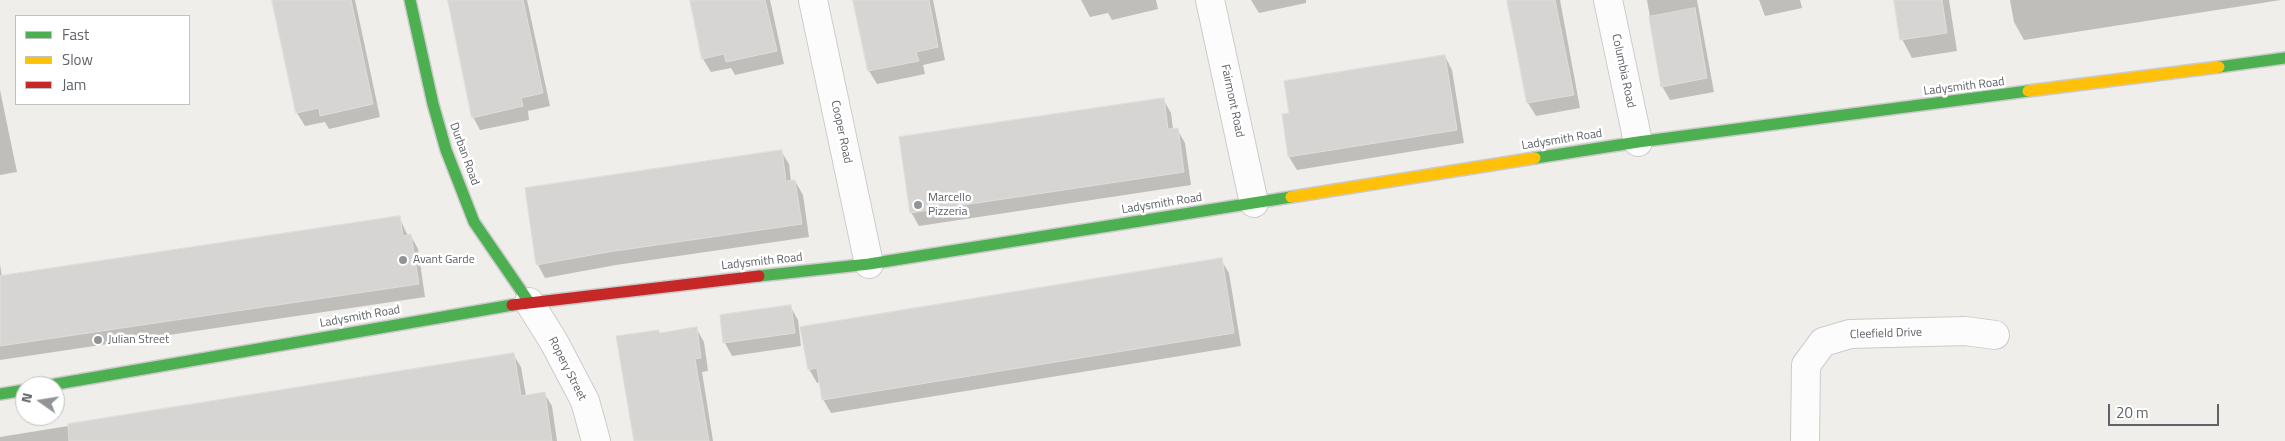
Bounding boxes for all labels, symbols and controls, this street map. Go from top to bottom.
legend [15,15,190,105]
text: Fast [62,23,89,46]
street label: Columbia Road [1608,33,1638,109]
text: Slow [62,48,93,71]
street label: Fairmont Road [1217,63,1247,139]
text: Jam [62,73,86,96]
street label: Ladysmith Road [1923,75,2005,99]
street label: Cooper Road [827,99,855,165]
street label: Durban Road [446,121,482,187]
street label: Ladysmith Road [1521,127,1603,153]
place label: Marcello Pizzeria [928,191,971,219]
street label: Ladysmith Road [1121,191,1203,217]
marker: Marcello Pizzeria [912,199,924,211]
street label: Ladysmith Road [721,251,803,273]
place label: Avant Garde [413,253,475,267]
marker: Avant Garde [397,254,409,266]
street label: Ladysmith Road [319,303,401,331]
street label: Cleefield Drive [1850,326,1922,342]
place label: Julian Street [108,333,169,347]
marker: Julian Street [92,334,104,346]
street label: Ropery Street [545,335,589,403]
north arrow [15,376,65,426]
text: N [15,391,37,405]
scale bar [2110,394,2221,426]
text: 20 m [2116,401,2149,424]

